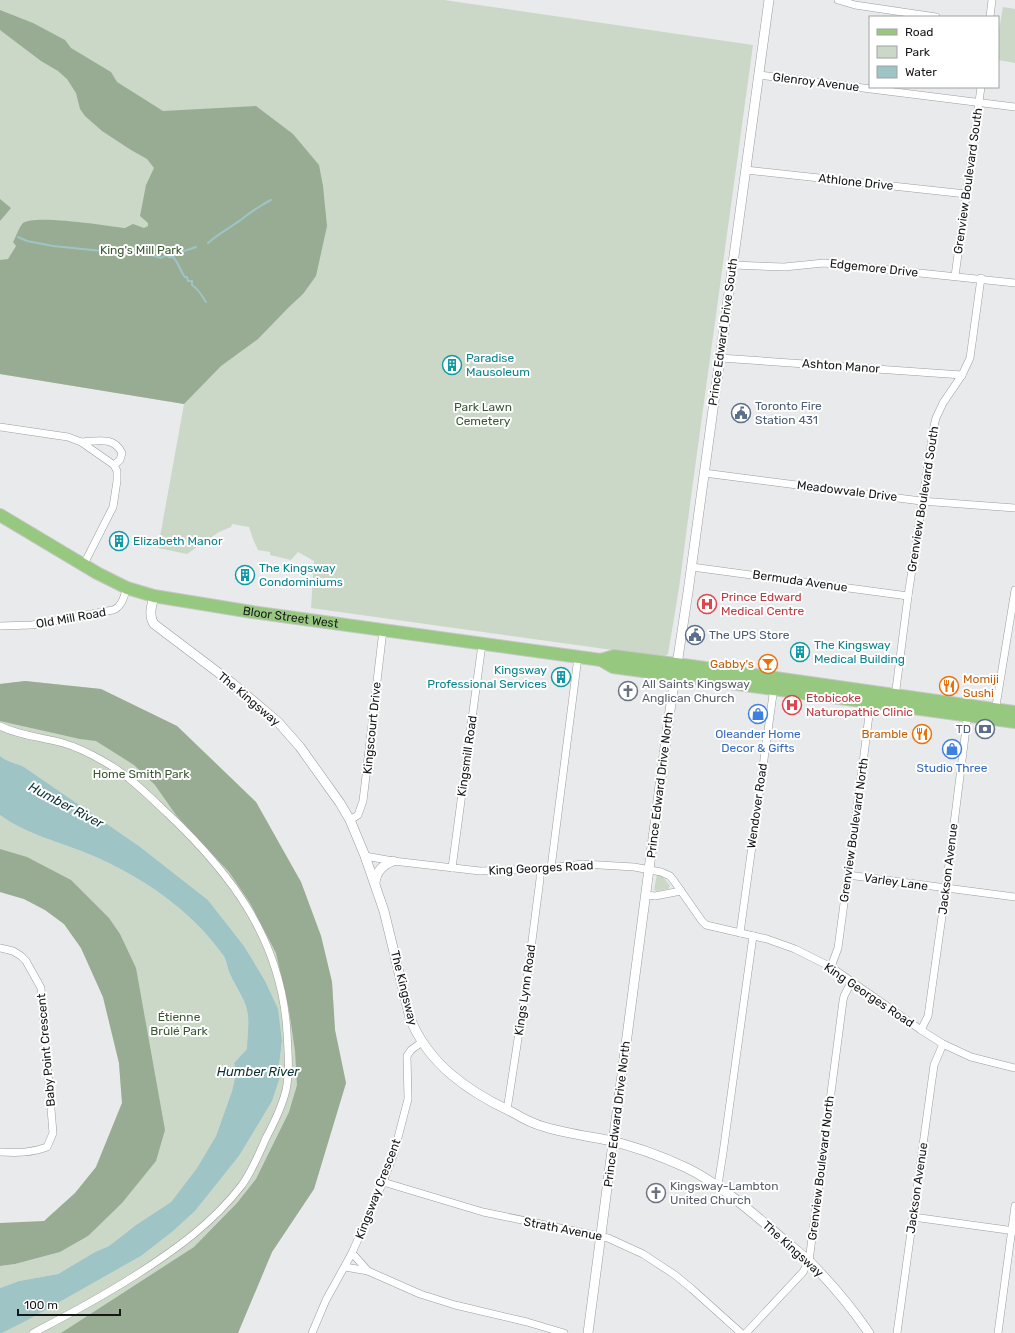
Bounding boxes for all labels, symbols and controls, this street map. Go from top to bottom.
legend [869,16,999,88]
text: Road [905,25,933,39]
text: Park [905,45,931,59]
text: Water [905,65,937,79]
street label: Glenroy Avenue [772,70,860,94]
street label: Grenview Boulevard South [951,107,985,255]
street label: Athlone Drive [818,171,894,193]
park label: King's Mill Park [100,243,183,257]
street label: Edgemore Drive [829,256,919,280]
street label: Prince Edward Drive South [706,257,740,407]
place label: Paradise Mausoleum [466,351,530,379]
building icon: Paradise Mausoleum [441,354,463,376]
street label: Ashton Manor [802,356,881,376]
place label: Toronto Fire Station 431 [755,399,822,427]
park label: Park Lawn Cemetery [454,400,512,428]
public building icon: Toronto Fire Station 431 [730,402,752,424]
street label: Grenview Boulevard South [905,425,941,573]
street label: Meadowvale Drive [796,478,898,504]
building icon: Elizabeth Manor [108,530,130,552]
place label: Elizabeth Manor [133,534,223,548]
place label: The Kingsway Condominiums [259,561,343,589]
building icon: The Kingsway Condominiums [234,564,256,586]
street label: Bermuda Avenue [752,567,849,595]
place label: Prince Edward Medical Centre [721,590,804,618]
hospital icon: Prince Edward Medical Centre [696,593,718,615]
street label: Bloor Street West [242,604,340,631]
street label: Old Mill Road [35,605,107,631]
public building icon: The UPS Store [684,624,706,646]
place label: The UPS Store [709,628,790,642]
place label: The Kingsway Medical Building [814,638,905,666]
building icon: The Kingsway Medical Building [789,641,811,663]
bar icon: Gabby's [757,653,779,675]
place label: Gabby's [710,657,754,671]
place label: Kingsway Professional Services [427,663,547,691]
building icon: Kingsway Professional Services [550,666,572,688]
street label: The Kingsway [215,669,283,729]
place label: Momiji Sushi [963,672,999,700]
restaurant icon: Momiji Sushi [938,675,960,697]
place label: All Saints Kingsway Anglican Church [642,677,750,705]
church icon: All Saints Kingsway Anglican Church [617,680,639,702]
street label: Kingscourt Drive [360,681,384,775]
place label: Etobicoke Naturopathic Clinic [806,691,913,719]
hospital icon: Etobicoke Naturopathic Clinic [781,694,803,716]
shop icon: Oleander Home Decor & Gifts [747,703,769,725]
street label: Prince Edward Drive North [644,711,676,859]
street label: Kingsmill Road [454,715,480,797]
bank icon: TD [974,718,996,740]
place label: TD [956,722,971,736]
restaurant icon: Bramble [911,723,933,745]
place label: Oleander Home Decor & Gifts [715,727,801,755]
place label: Bramble [861,727,908,741]
shop icon: Studio Three [941,738,963,760]
street label: Grenview Boulevard North [837,757,871,903]
place label: Studio Three [917,761,988,775]
street label: Wendover Road [744,762,770,850]
park label: Home Smith Park [93,767,190,781]
water label: Humber River [26,779,107,831]
street label: Jackson Avenue [935,822,961,915]
street label: King Georges Road [488,858,594,878]
street label: Varley Lane [863,871,929,893]
street label: Kings Lynn Road [512,944,538,1036]
street label: The Kingsway [388,949,420,1027]
street label: King Georges Road [822,960,916,1030]
street label: Baby Point Crescent [34,993,58,1107]
park label: Étienne Brûlé Park [150,1010,208,1038]
street label: Prince Edward Drive North [601,1040,633,1188]
water label: Humber River [217,1064,300,1079]
street label: Grenview Boulevard North [805,1095,837,1241]
street label: Kingsway Crescent [352,1137,404,1241]
street label: Jackson Avenue [904,1141,930,1234]
place label: Kingsway-Lambton United Church [670,1179,778,1207]
church icon: Kingsway-Lambton United Church [645,1182,667,1204]
street label: Strath Avenue [522,1215,604,1244]
street label: The Kingsway [760,1218,826,1280]
scale bar [18,1291,120,1317]
text: 100 m [24,1298,58,1312]

